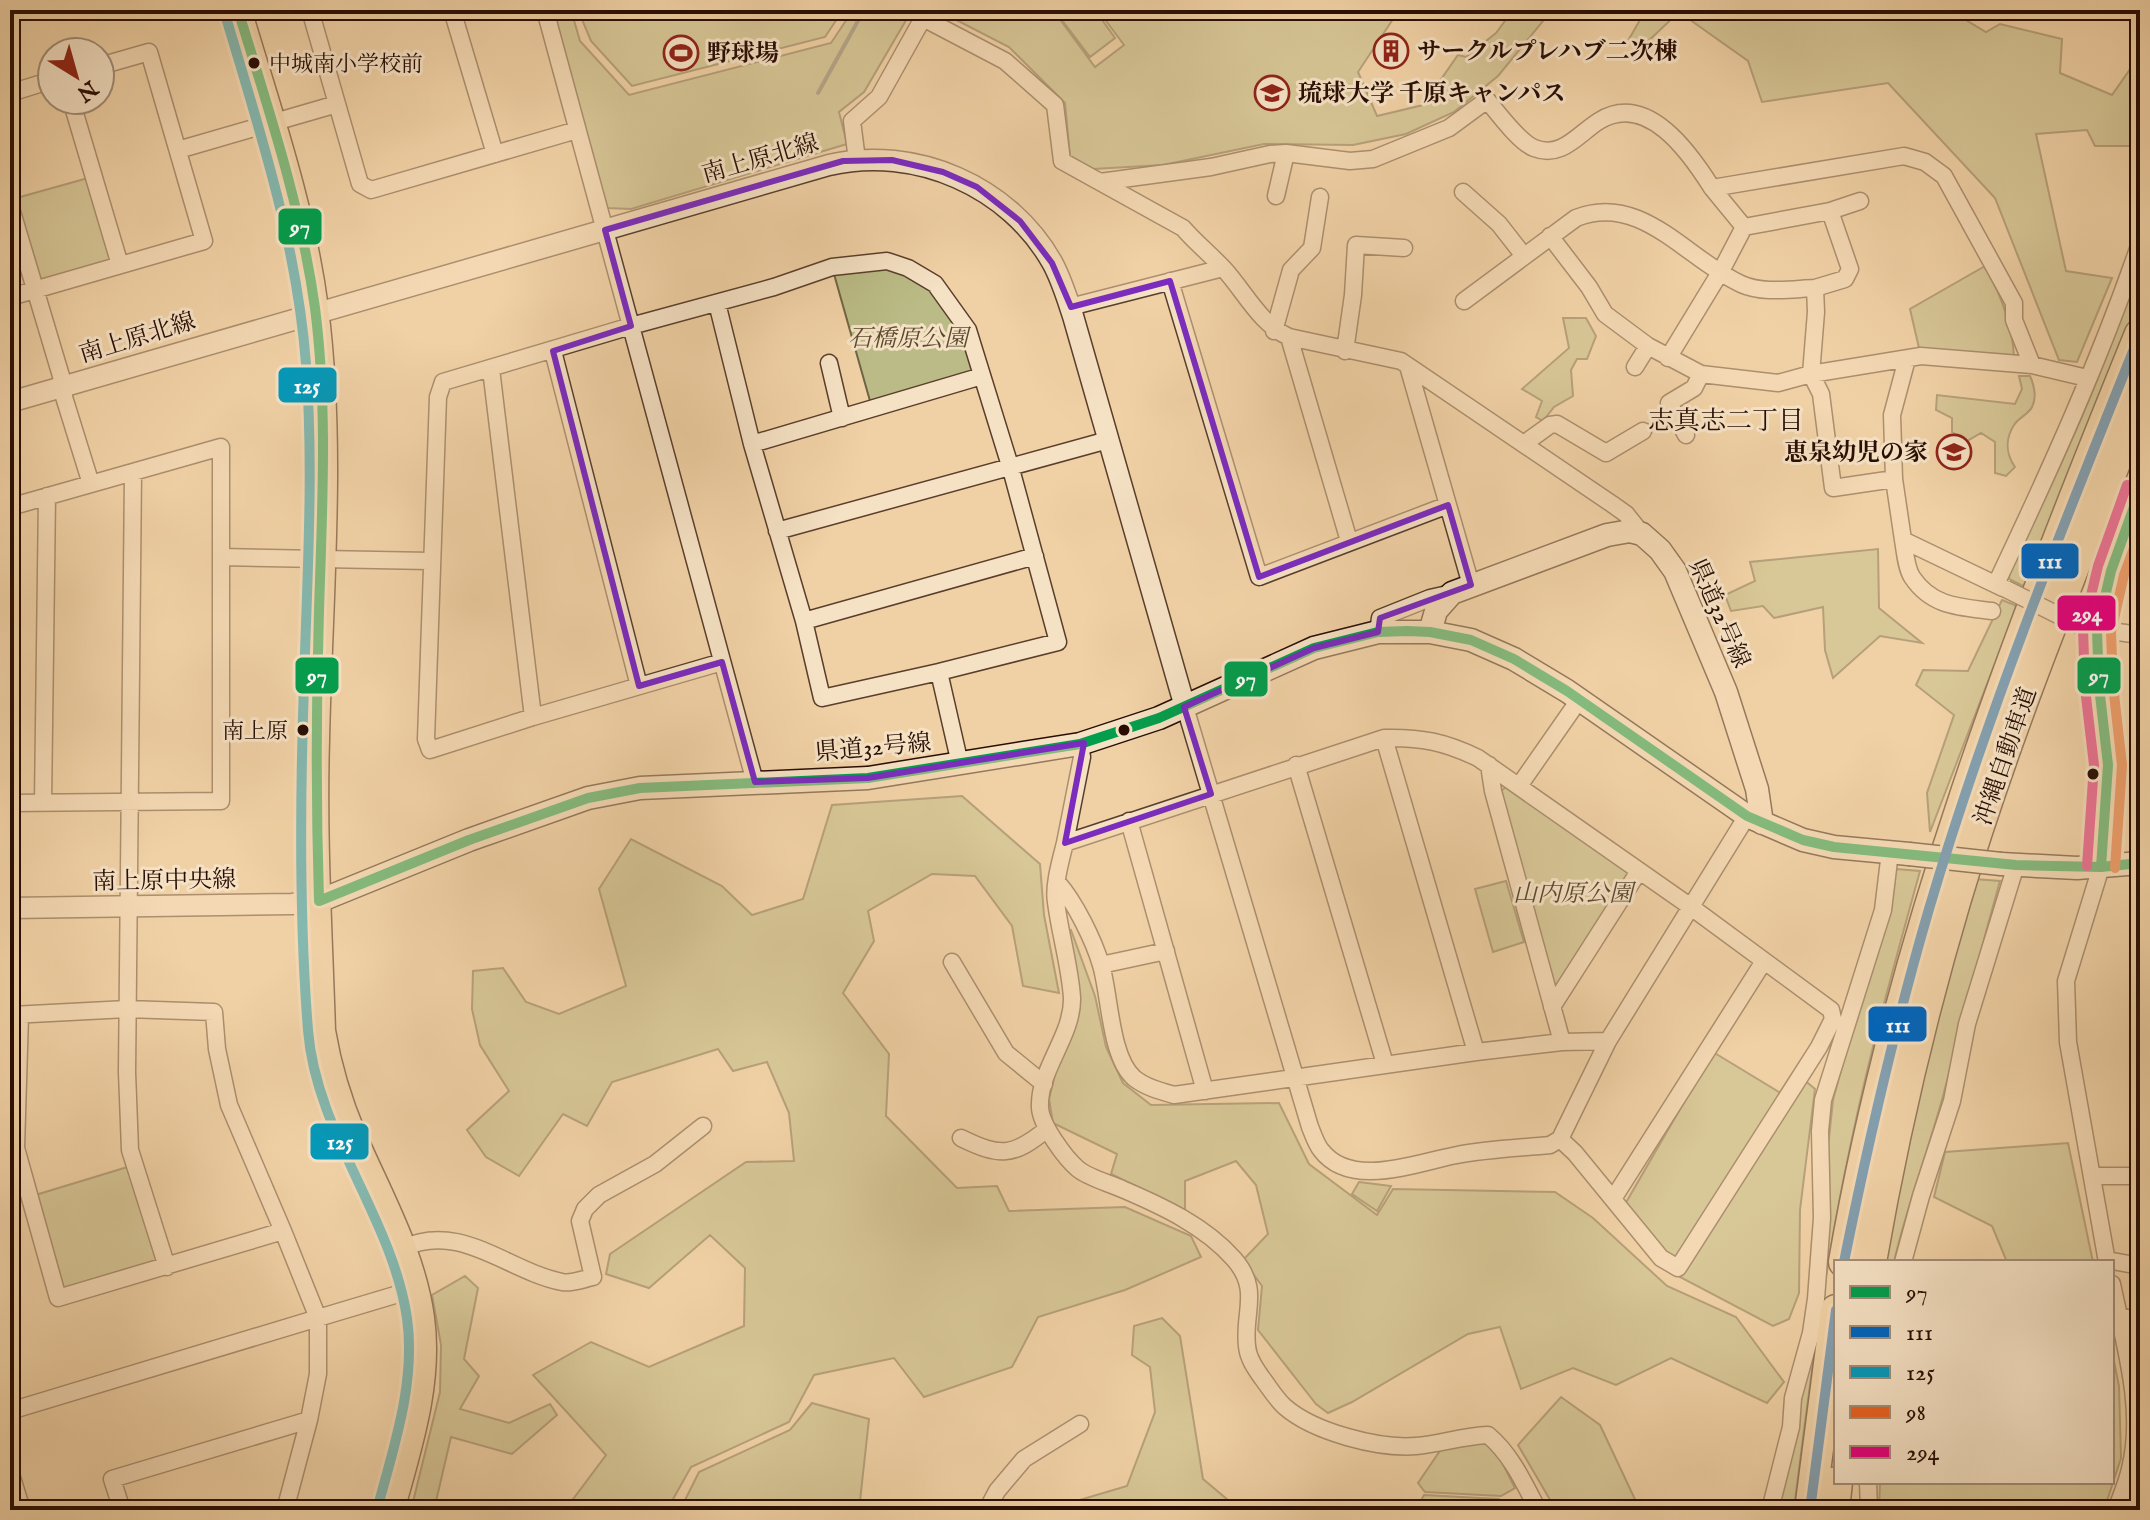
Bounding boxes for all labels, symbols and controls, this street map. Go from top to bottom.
building icon: サークルプレハブ二次棟 [1372,32,1410,70]
sports icon: 野球場 [662,34,700,72]
north arrow [36,36,116,116]
place label: サークルプレハブ二次棟 [1417,37,1678,68]
place label: 野球場 [707,39,779,70]
place label: 中城南小学校前 [269,51,423,79]
marker: 中城南小学校前 [246,55,262,71]
text: N [71,73,104,107]
school or university icon: 琉球大学 千原キャンパス [1253,74,1291,112]
place label: 琉球大学 千原キャンパス [1298,79,1566,110]
street label: 南上原北線 [698,128,822,191]
line badge: 97 [277,207,323,246]
text: 97 [289,214,310,242]
street label: 南上原北線 [76,306,199,371]
park label: 石橋原公園 [848,324,972,355]
line badge: 125 [277,366,338,404]
text: 125 [294,373,320,401]
district label: 志真志二丁目 [1648,405,1804,438]
school or university icon: 恵泉幼児の家 [1935,433,1973,471]
place label: 恵泉幼児の家 [1784,438,1928,469]
line badge: 111 [2020,542,2080,580]
text: 111 [2038,548,2062,576]
street label: 県道32号線 [1681,554,1756,673]
line badge: 294 [2056,594,2117,632]
text: 294 [2072,601,2103,629]
line badge: 97 [294,656,340,695]
line badge: 97 [2076,656,2122,695]
line badge: 97 [1223,660,1269,698]
text: 97 [306,663,327,691]
text: 97 [2088,663,2109,691]
text: 97 [1235,666,1256,694]
street label: 沖縄自動車道 [1968,683,2045,830]
place label: 南上原 [222,718,288,746]
marker: 南上原 [295,722,311,738]
unlabelled marker [1116,722,1132,738]
street label: 県道32号線 [814,728,932,769]
unlabelled marker [2085,766,2101,782]
street label: 南上原中央線 [92,865,236,898]
park label: 山内原公園 [1513,879,1637,910]
line badge: 111 [1867,1005,1928,1043]
text: 111 [1886,1012,1910,1040]
line badge: 125 [309,1122,370,1161]
text: 125 [327,1129,353,1157]
legend [1834,1260,2114,1484]
text: 97 [1905,1278,1928,1309]
text: 111 [1906,1318,1933,1349]
text: 125 [1906,1358,1935,1389]
text: 98 [1905,1398,1926,1429]
text: 294 [1906,1438,1940,1469]

